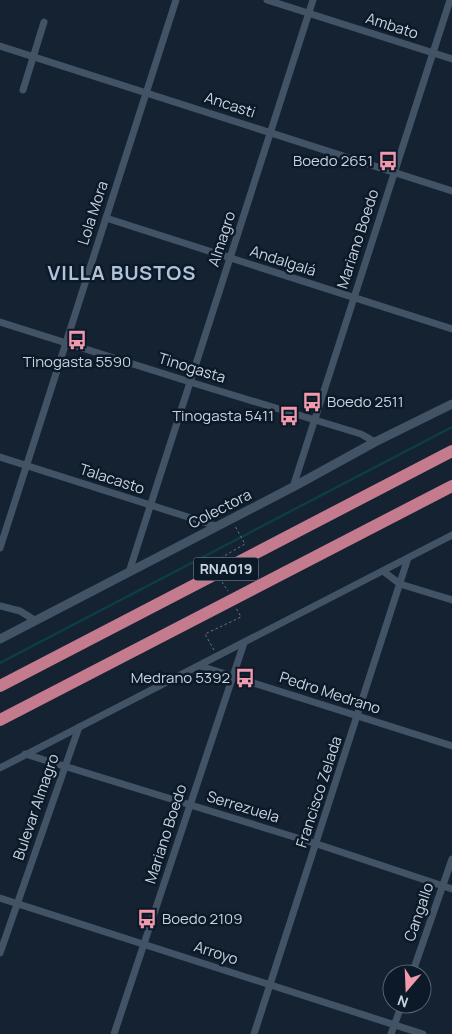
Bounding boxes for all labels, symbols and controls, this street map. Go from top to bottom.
street label: Ambato [363,7,421,44]
street label: Ancasti [202,86,258,123]
place label: Boedo 2651 [293,150,373,171]
bus stop icon: Boedo 2651 [377,150,399,172]
street label: Lola Mora [72,178,113,248]
street label: Mariano Boedo [332,186,384,291]
street label: Almagro [203,208,240,269]
street label: Andalgalá [248,240,319,281]
district label: VILLA BUSTOS [47,259,197,286]
bus stop icon: Tinogasta 5590 [66,329,88,351]
street label: Tinogasta [156,347,229,388]
place label: Tinogasta 5590 [23,351,131,372]
bus stop icon: Boedo 2511 [301,391,323,413]
place label: Boedo 2511 [327,391,404,412]
place label: Tinogasta 5411 [172,405,274,426]
bus stop icon: Tinogasta 5411 [278,405,300,427]
street label: Talacasto [77,458,147,499]
street label: Colectora [185,484,255,533]
road number: RNA019 [194,558,258,580]
street label: Pedro Medrano [277,666,384,719]
place label: Medrano 5392 [131,667,230,688]
bus stop icon: Medrano 5392 [234,667,256,689]
street label: Francisco Zelada [291,733,346,850]
street label: Bulevar Almagro [8,751,64,863]
street label: Mariano Boedo [140,781,192,886]
street label: Serrezuela [204,786,282,828]
street label: Cangallo [399,879,438,944]
bus stop icon: Boedo 2109 [136,908,158,930]
place label: Boedo 2109 [162,908,242,929]
street label: Arroyo [191,936,241,970]
north arrow [382,964,432,1014]
text: N [395,991,410,1012]

